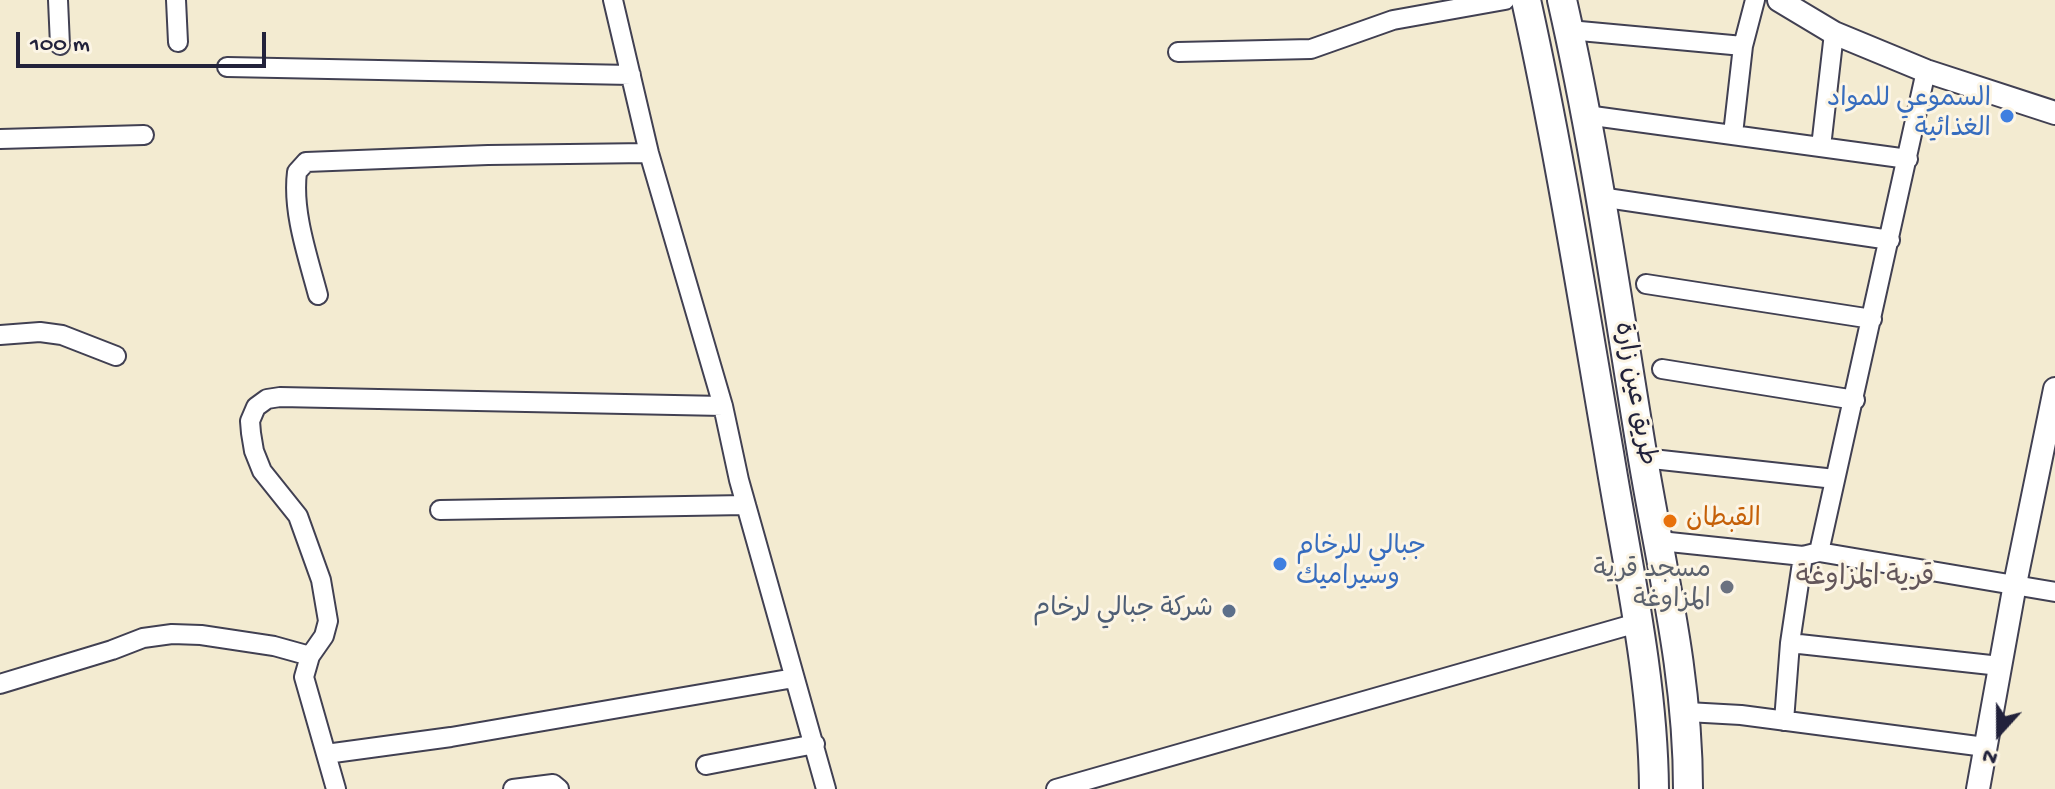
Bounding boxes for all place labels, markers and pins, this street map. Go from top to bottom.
place label: السموعي للمواد الغذائية [1827,85,1991,146]
marker: السموعي للمواد الغذائية [1998,107,2016,125]
place label: القبطان [1686,505,1761,537]
marker: القبطان [1661,512,1679,530]
place label: جبالي للرخام وسيراميك [1296,533,1426,594]
marker: جبالي للرخام وسيراميك [1271,555,1289,573]
place label: مسجد قرية المزاوغة [1593,556,1711,618]
marker: مسجد قرية المزاوغة [1718,578,1736,596]
place label: شركة جبالي لرخام [1033,595,1213,627]
marker: شركة جبالي لرخام [1220,602,1238,620]

